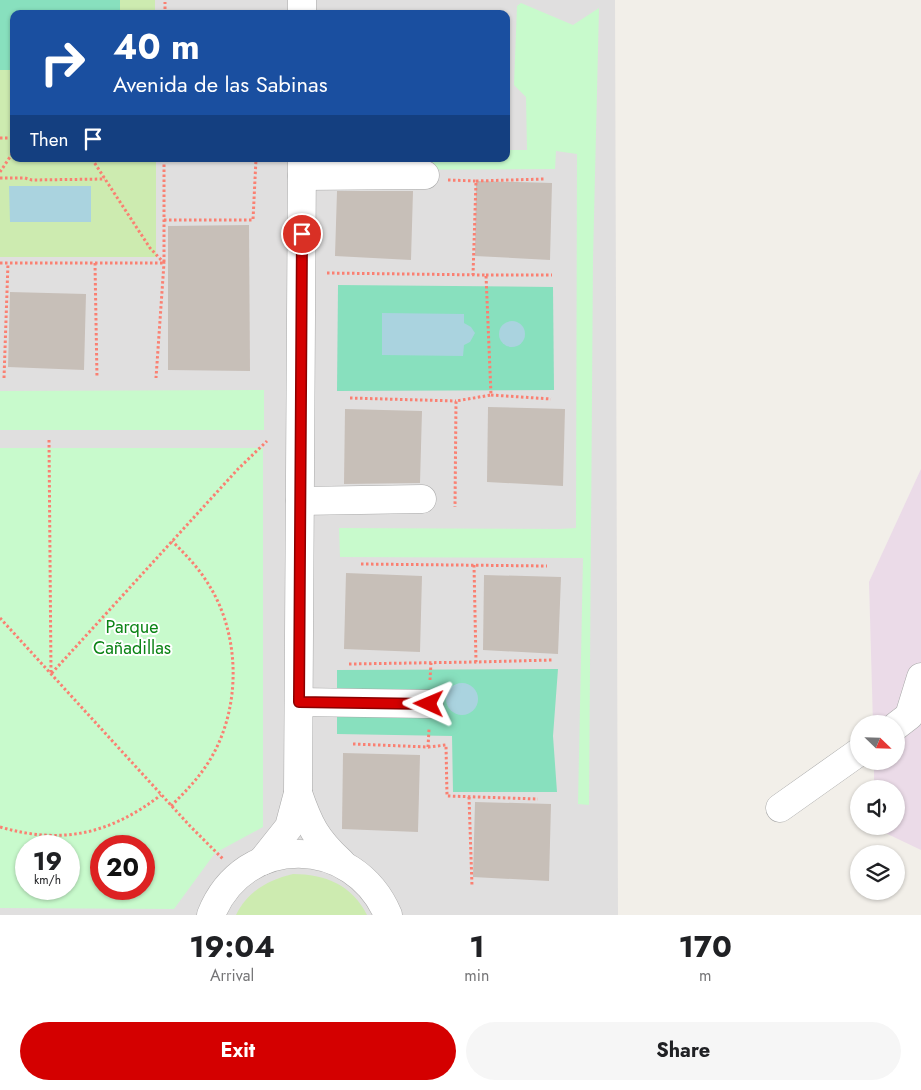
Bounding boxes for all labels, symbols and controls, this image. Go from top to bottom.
text: 40 m [113,22,200,72]
icon: right [30,30,95,95]
text: Avenida de las Sabinas [113,68,328,100]
icon: arrive [79,125,107,153]
text: Then [30,126,69,153]
pin [281,213,323,255]
icon: arrive [288,220,316,248]
park label: Parque Cañadillas [93,614,171,661]
position arrow [402,677,454,729]
north arrow [850,715,905,770]
map controls [850,715,905,900]
button: sound [850,780,905,835]
speed limit sign: 20 [90,835,155,900]
text: 19 [33,843,62,879]
button: layers [850,845,905,900]
text: km/h [34,871,61,889]
text: 19:04 [189,925,275,968]
text: 1 [469,925,484,968]
text: 170 [679,925,732,968]
text: Arrival [210,964,254,987]
text: min [464,964,489,987]
text: m [699,964,711,987]
button: Exit [20,1022,456,1080]
button: Share [466,1022,901,1080]

